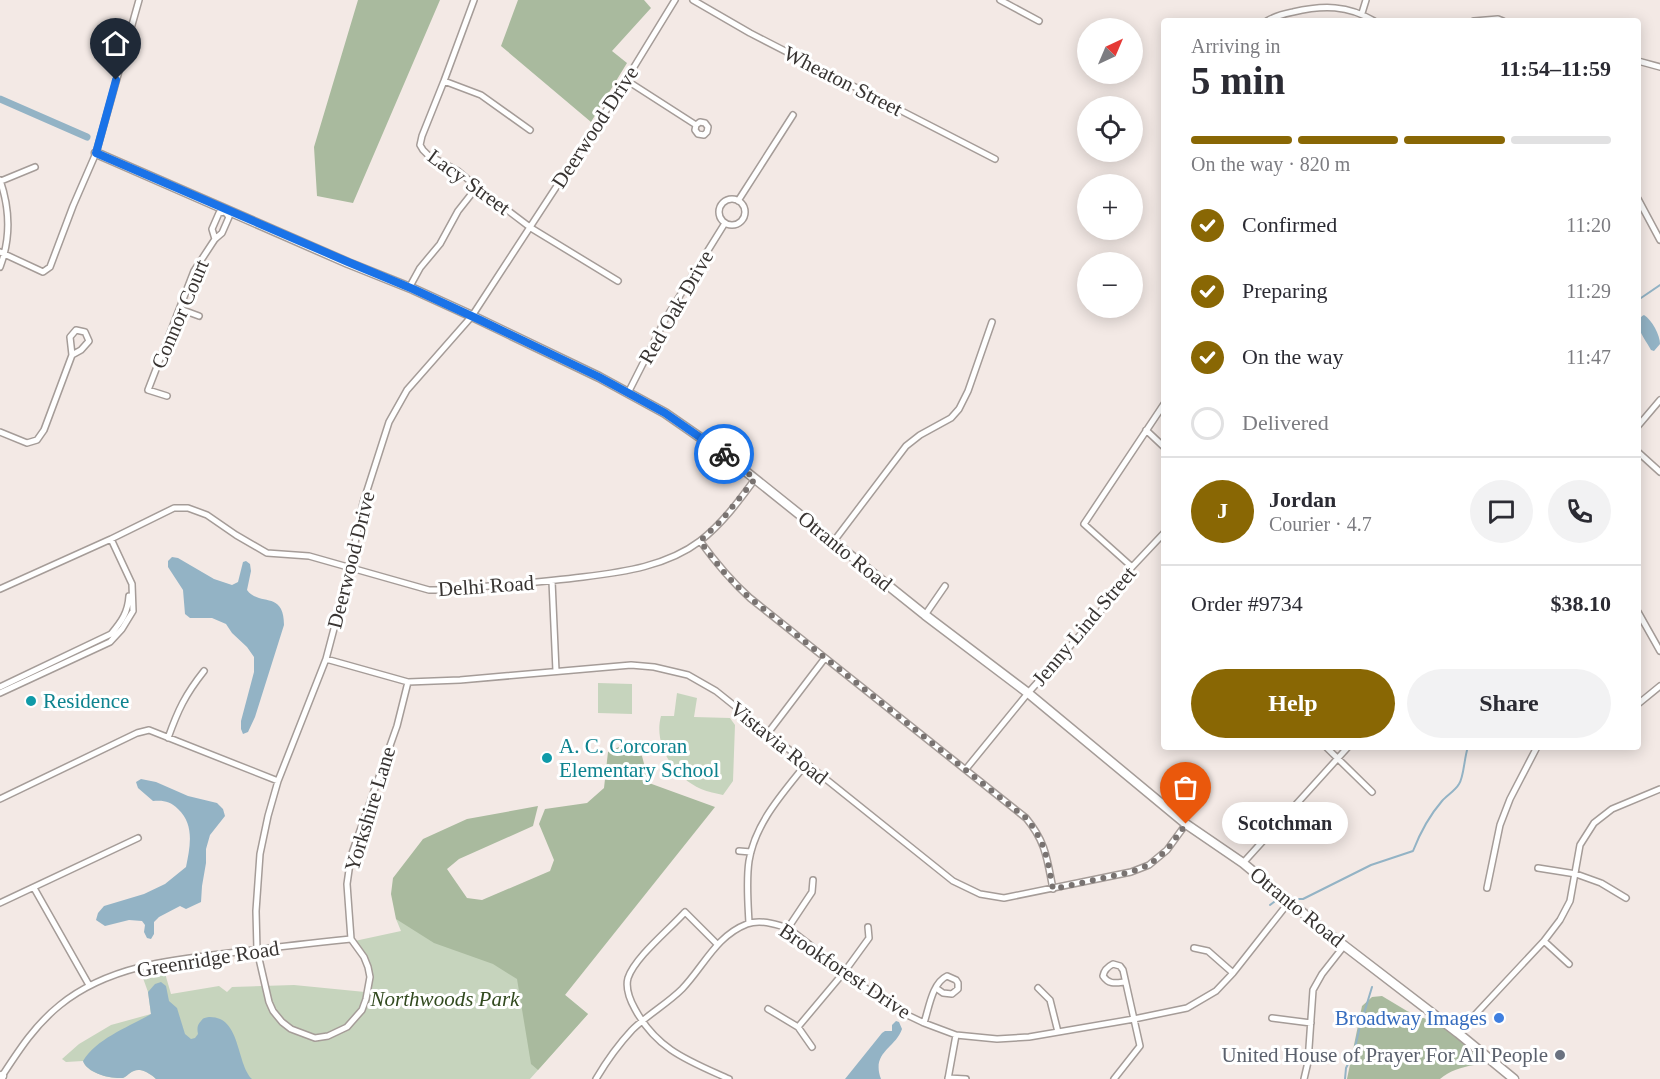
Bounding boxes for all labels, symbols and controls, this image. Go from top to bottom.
pin [90,18,141,80]
north arrow [1077,18,1143,84]
map controls [1077,18,1143,318]
icon: home [99,27,132,60]
text: Arriving in [1191,35,1280,57]
street label: Wheaton Street [780,41,907,121]
text: 11:54–11:59 [1500,56,1611,81]
text: 5 min [1191,59,1285,102]
street label: Deerwood Drive [547,62,643,192]
button: locate [1077,96,1143,162]
street label: Lacy Street [423,144,515,220]
text: On the way · 820 m [1191,153,1350,175]
button: + [1077,174,1143,240]
icon: check [1191,209,1224,242]
text: Confirmed [1242,212,1337,237]
text: 11:20 [1566,214,1611,236]
street label: Red Oak Drive [634,246,718,368]
button: − [1077,252,1143,318]
street label: Connor Court [146,256,214,372]
icon: check [1191,275,1224,308]
text: Preparing [1242,278,1328,303]
text: 11:29 [1566,280,1611,302]
icon: check [1191,341,1224,374]
text: On the way [1242,344,1343,369]
text: 11:47 [1566,346,1611,368]
text: Delivered [1242,410,1329,435]
courier [694,424,754,484]
icon: bike [708,438,741,471]
button: chat [1470,480,1533,543]
button: phone [1548,480,1611,543]
text: Jordan [1269,487,1336,512]
street label: Deerwood Drive [322,489,380,631]
text: J [1217,498,1228,523]
street label: Otranto Road [793,506,897,596]
text: Courier · 4.7 [1269,513,1372,535]
street label: Jenny Lind Street [1027,561,1141,690]
street label: Delhi Road [437,571,535,601]
text: Order #9734 [1191,591,1303,616]
text: $38.10 [1551,591,1611,616]
button: Help [1191,669,1395,738]
button: Share [1407,669,1611,738]
place label: Residence [43,689,129,713]
marker: Residence [24,694,38,708]
street label: Vistavia Road [725,696,833,790]
place label: A. C. Corcoran Elementary School [559,734,720,782]
street label: Yorkshire Lane [340,744,400,874]
marker: A. C. Corcoran Elementary School [540,751,554,765]
pin [1160,762,1211,824]
icon: bag [1169,771,1202,804]
callout: Scotchman [1222,803,1348,845]
text: Scotchman [1238,812,1332,834]
street label: Otranto Road [1245,862,1349,952]
street label: Brookforest Drive [775,918,915,1024]
street label: Greenridge Road [135,936,281,982]
park label: Northwoods Park [370,987,520,1011]
place label: Broadway Images [1335,1006,1487,1030]
marker: Broadway Images [1492,1011,1506,1025]
place label: United House of Prayer For All People [1221,1043,1548,1067]
marker: United House of Prayer For All People [1553,1048,1567,1062]

